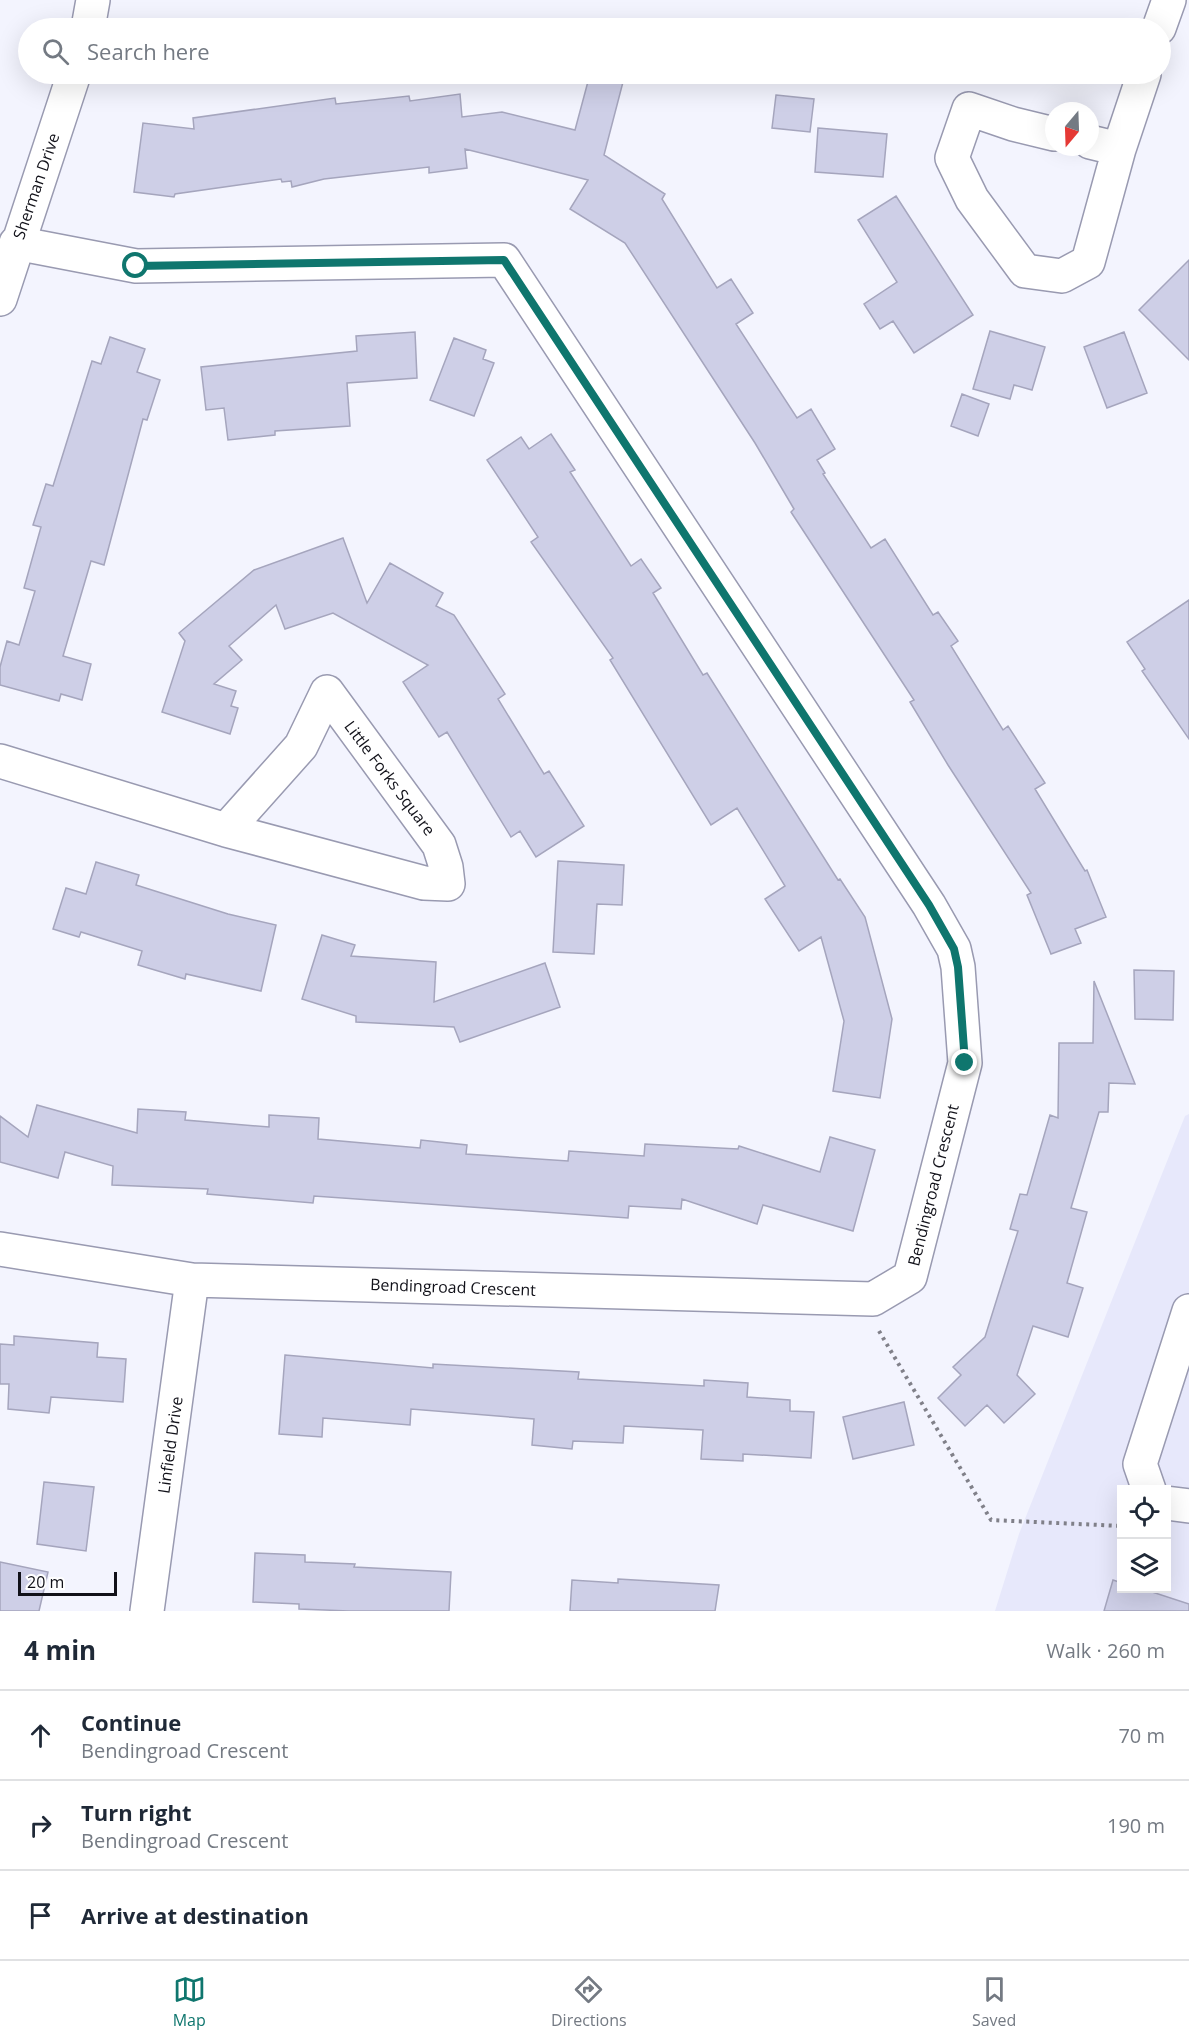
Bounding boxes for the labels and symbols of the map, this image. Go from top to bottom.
north arrow [1045,102,1099,156]
street label: Sherman Drive [8,130,64,242]
route start [122,252,148,278]
street label: Little Forks Square [340,716,440,840]
route end [951,1049,977,1075]
street label: Bendingroad Crescent [902,1102,964,1268]
street label: Bendingroad Crescent [370,1273,537,1301]
street label: Linfield Drive [152,1395,188,1495]
scale bar [18,1569,117,1596]

